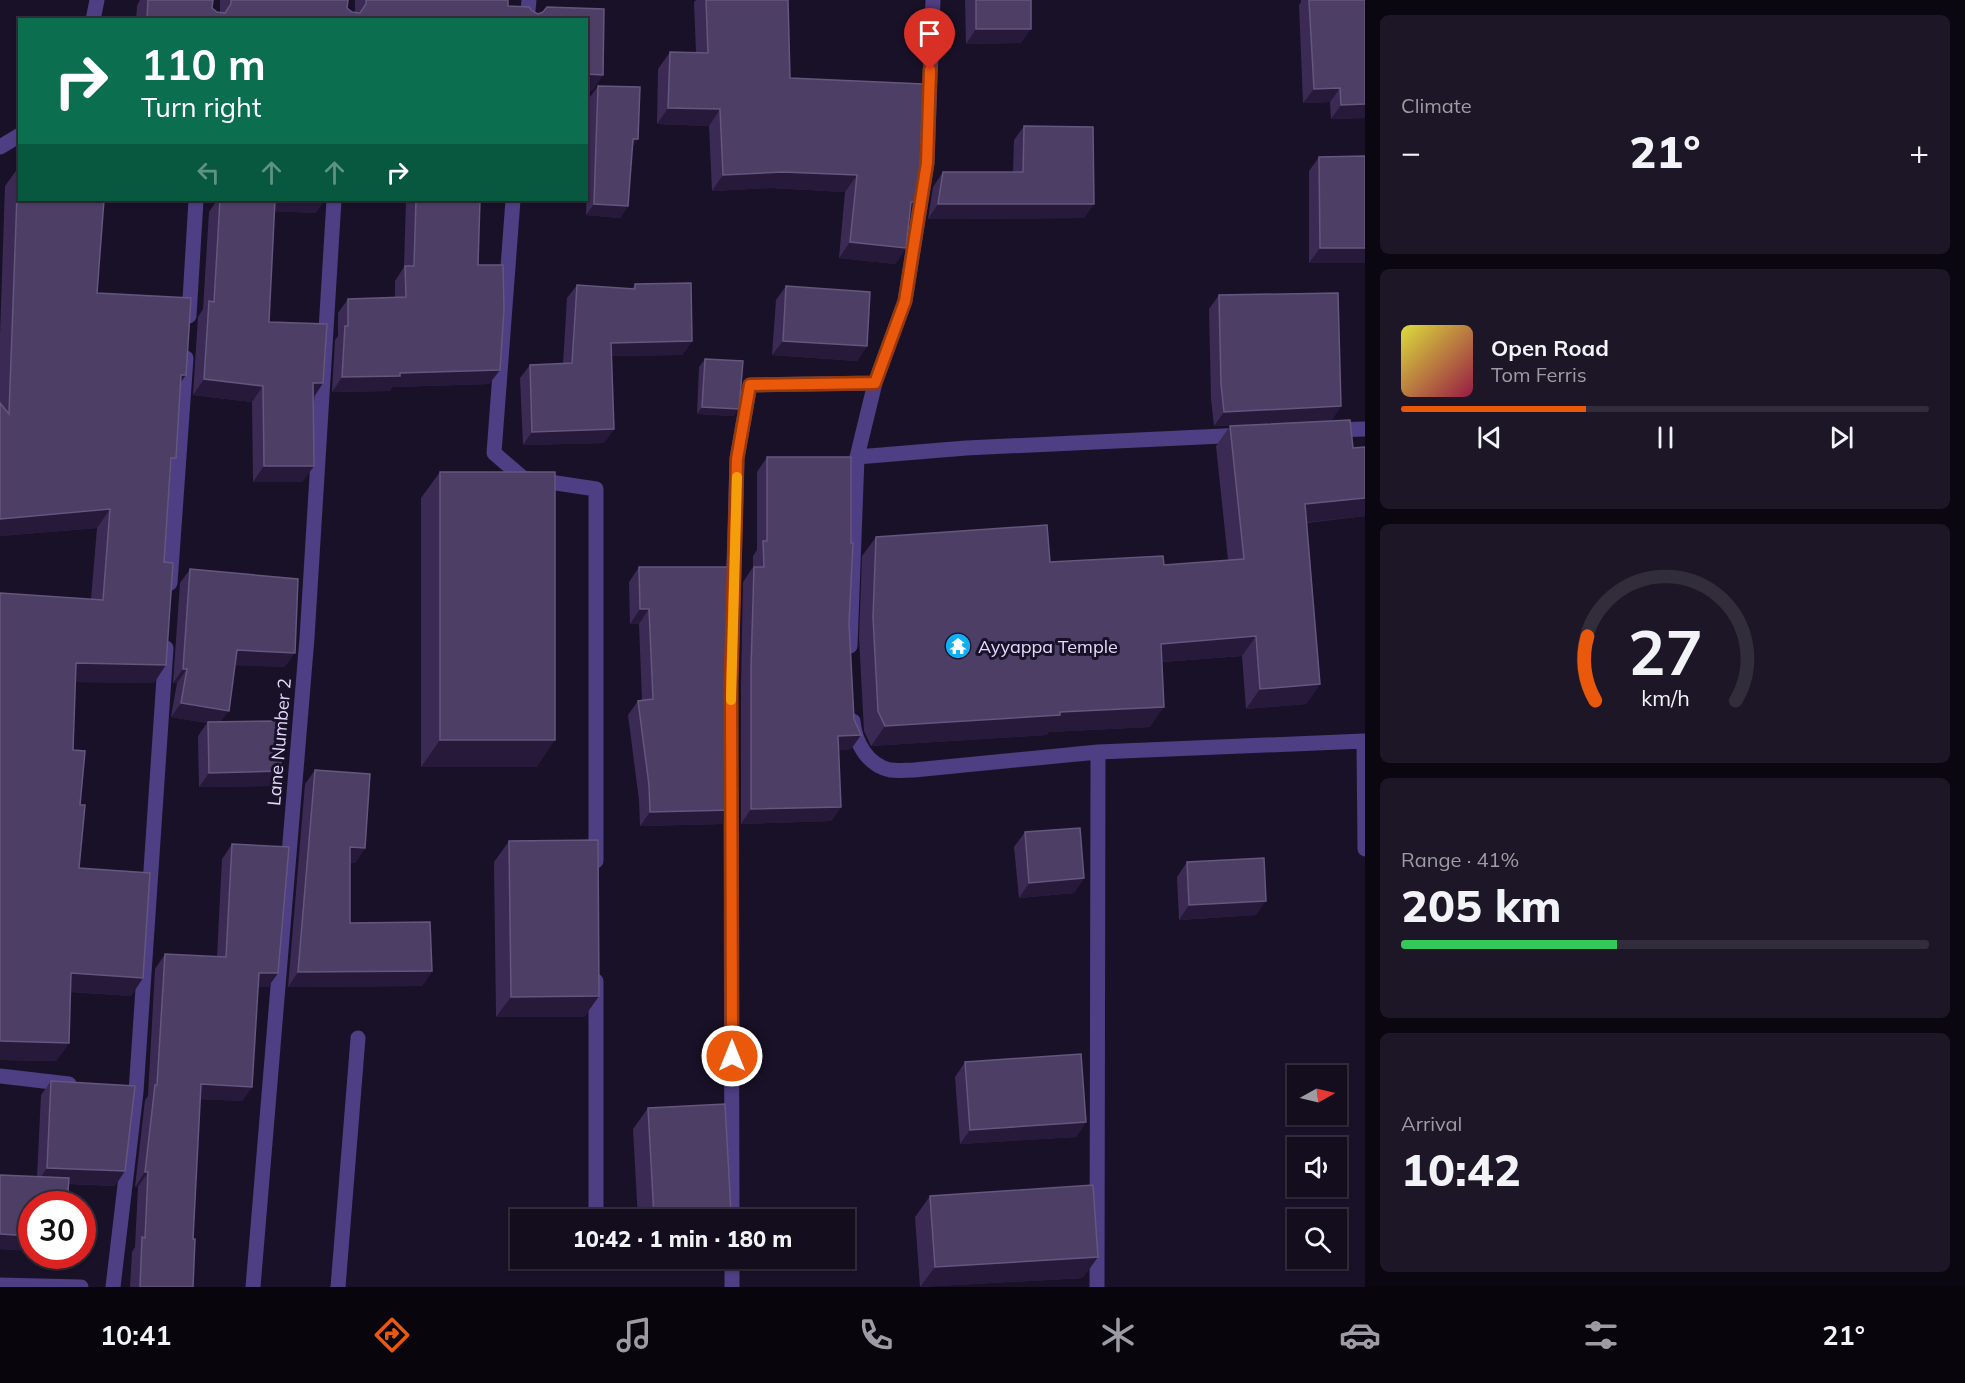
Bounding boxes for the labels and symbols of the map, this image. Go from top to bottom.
pin [904,8,955,70]
temple icon: Ayyappa Temple [943,631,973,661]
place label: Ayyappa Temple [978,635,1118,658]
street label: Lane Number 2 [262,677,296,807]
position arrow [700,1024,764,1088]
north arrow [1287,1065,1347,1125]
speed limit sign: 30 [18,1191,96,1269]

